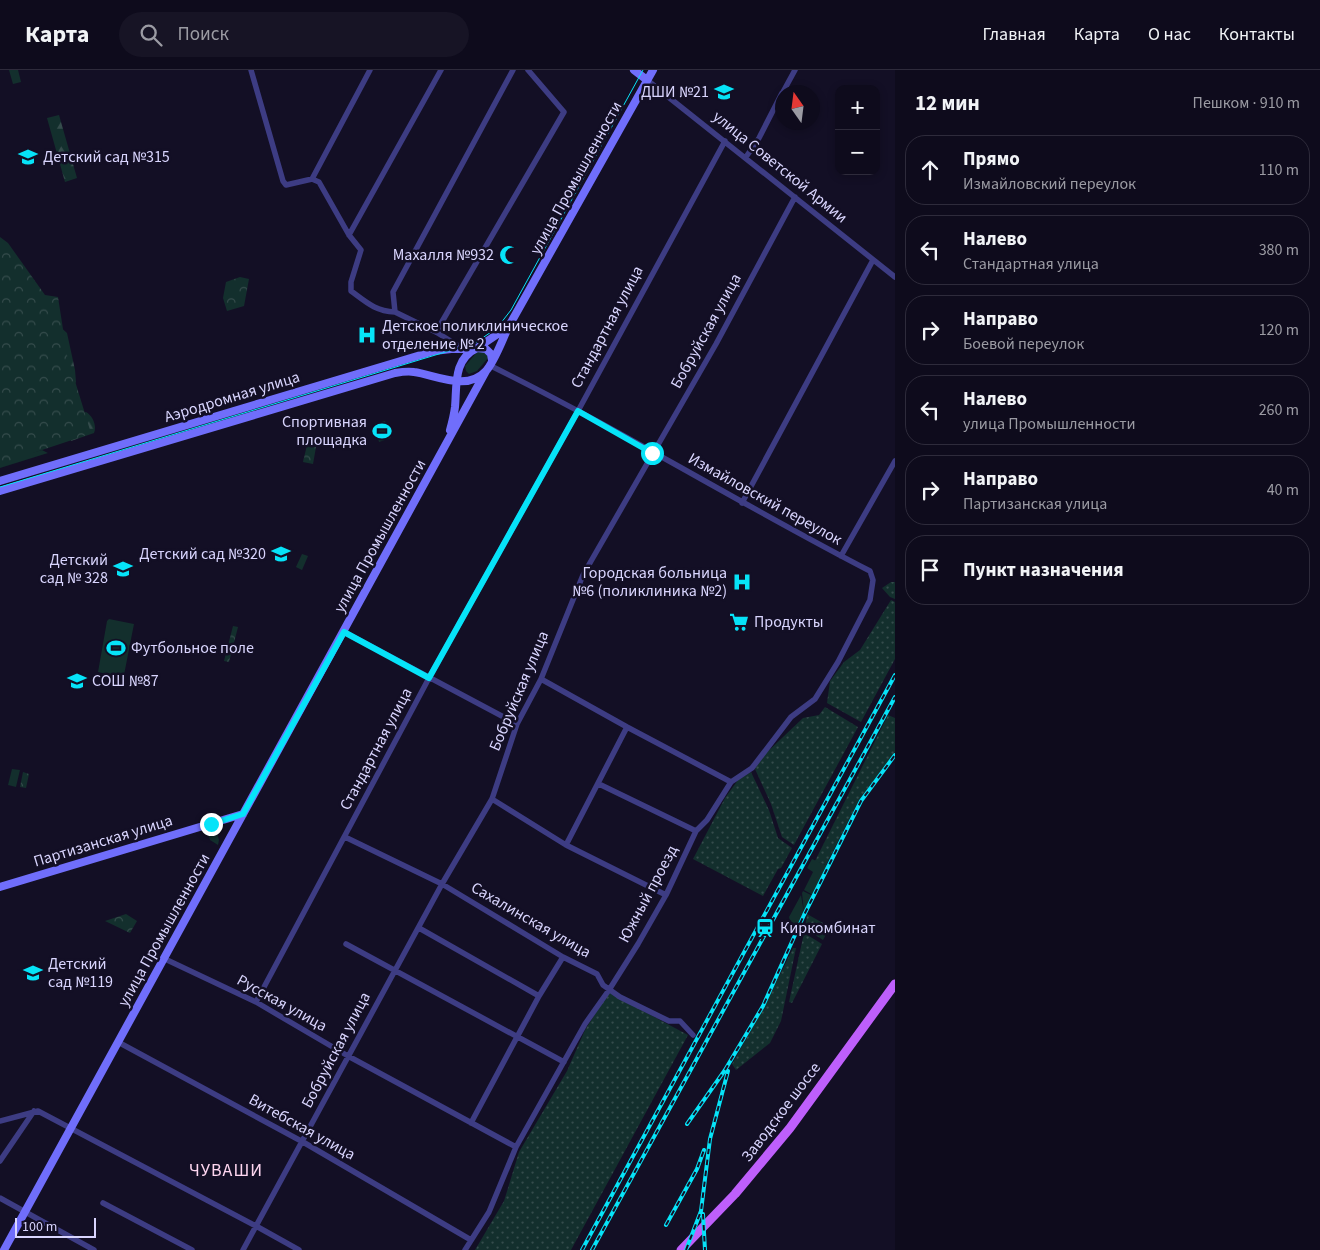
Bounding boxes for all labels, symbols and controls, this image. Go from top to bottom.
search box [119,12,469,57]
text: Карта [25,17,89,52]
icon: search [137,21,165,49]
text: Поиск [177,21,229,48]
text: Главная [983,22,1046,47]
text: Карта [1074,22,1120,47]
text: О нас [1148,22,1191,47]
text: Контакты [1219,22,1295,47]
place label: ДШИ №21 [641,81,709,103]
school or university icon: ДШИ №21 [713,81,735,103]
north arrow [775,85,820,130]
map controls [835,85,880,175]
button: + [835,85,880,130]
text: 12 мин [915,88,980,118]
text: Пешком · 910 m [1193,92,1300,114]
street label: улица Промышленности [525,97,627,259]
street label: улица Советской Армии [708,106,852,228]
button: − [835,130,880,175]
school or university icon: Детский сад №315 [17,146,39,168]
place label: Детский сад №315 [43,146,170,168]
text: Прямо [963,146,1020,173]
icon: ahead [916,156,944,184]
text: 110 m [1259,159,1299,181]
text: Измайловский переулок [963,173,1136,195]
text: Налево [963,226,1027,253]
icon: left [916,236,944,264]
text: 380 m [1259,239,1299,261]
place label: Махалля №932 [393,244,494,266]
mosque icon: Махалля №932 [498,244,520,266]
text: Стандартная улица [963,253,1099,275]
street label: Стандартная улица [565,262,649,392]
street label: Бобруйская улица [665,269,747,393]
text: Направо [963,306,1038,333]
place label: Детское поликлиническое отделение № 2 [382,315,568,355]
icon: right [916,316,944,344]
text: 120 m [1259,319,1299,341]
hospital icon: Детское поликлиническое отделение № 2 [356,324,378,346]
text: Боевой переулок [963,333,1084,355]
street label: Аэродромная улица [161,366,303,428]
text: Налево [963,386,1027,413]
icon: left [916,396,944,424]
text: 260 m [1259,399,1299,421]
place label: Спортивная площадка [282,411,367,451]
text: улица Промышленности [963,413,1136,435]
sports icon: Спортивная площадка [371,420,393,442]
route start [641,442,664,465]
street label: Измайловский переулок [684,447,846,551]
street label: улица Промышленности [329,455,431,617]
text: Направо [963,466,1038,493]
icon: right [916,476,944,504]
text: 40 m [1267,479,1299,501]
text: Партизанская улица [963,493,1107,515]
place label: Детский сад №320 [139,543,266,565]
school or university icon: Детский сад №320 [270,543,292,565]
place label: Детский сад № 328 [40,549,108,589]
icon: arrive [916,556,944,584]
text: Пункт назначения [963,557,1124,584]
school or university icon: Детский сад № 328 [112,558,134,580]
place label: Городская больница №6 (поликлиника №2) [572,562,727,602]
hospital icon: Городская больница №6 (поликлиника №2) [731,571,753,593]
supermarket icon: Продукты [728,611,750,633]
place label: Продукты [754,611,824,633]
street label: Бобруйская улица [484,628,554,754]
sports icon: Футбольное поле [105,637,127,659]
place label: Футбольное поле [131,637,254,659]
school or university icon: СОШ №87 [66,670,88,692]
place label: СОШ №87 [92,670,159,692]
street label: Стандартная улица [334,684,418,814]
street label: Партизанская улица [31,809,175,873]
route end [200,813,223,836]
street label: Южный проезд [613,841,683,947]
street label: улица Промышленности [113,849,215,1011]
street label: Сахалинская улица [467,877,595,963]
station icon: Киркомбинат [754,917,776,939]
place label: Киркомбинат [780,917,876,939]
place label: Детский сад №119 [48,953,113,993]
school or university icon: Детский сад №119 [22,962,44,984]
street label: Русская улица [233,969,331,1037]
street label: Бобруйская улица [296,988,376,1112]
street label: Заводское шоссе [736,1058,826,1166]
street label: Витебская улица [245,1089,359,1165]
district label: ЧУВАШИ [189,1158,263,1183]
scale bar [15,1215,96,1238]
text: 100 m [22,1217,57,1237]

